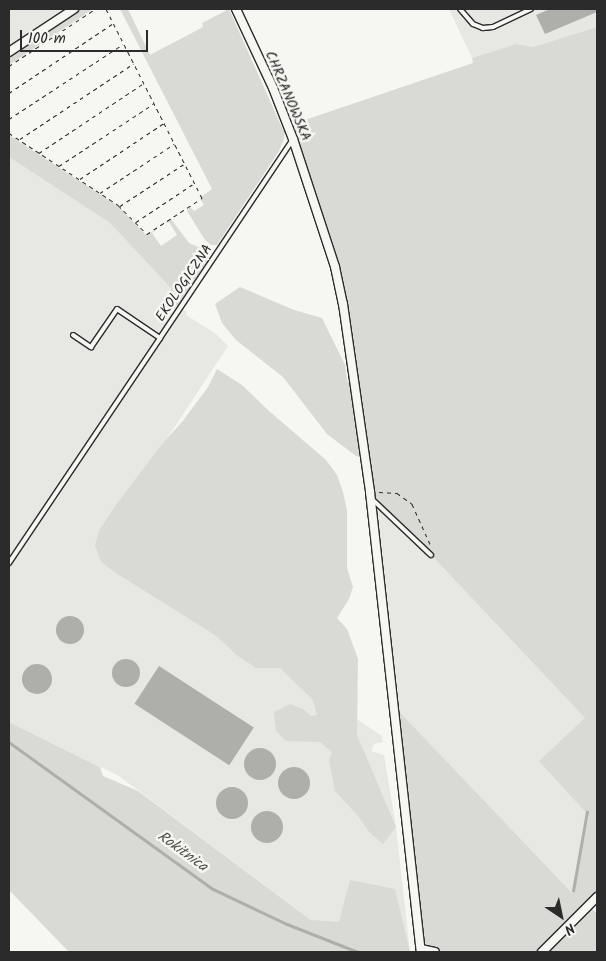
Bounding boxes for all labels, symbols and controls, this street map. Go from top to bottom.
scale bar [22,20,150,52]
text: 100 m [28,27,66,51]
street label: CHRZANOWSKA [261,48,315,144]
street label: EKOLOGICZNA [152,241,216,325]
water label: Rokitnica [154,828,210,876]
north arrow [536,891,586,941]
text: N [560,917,579,940]

